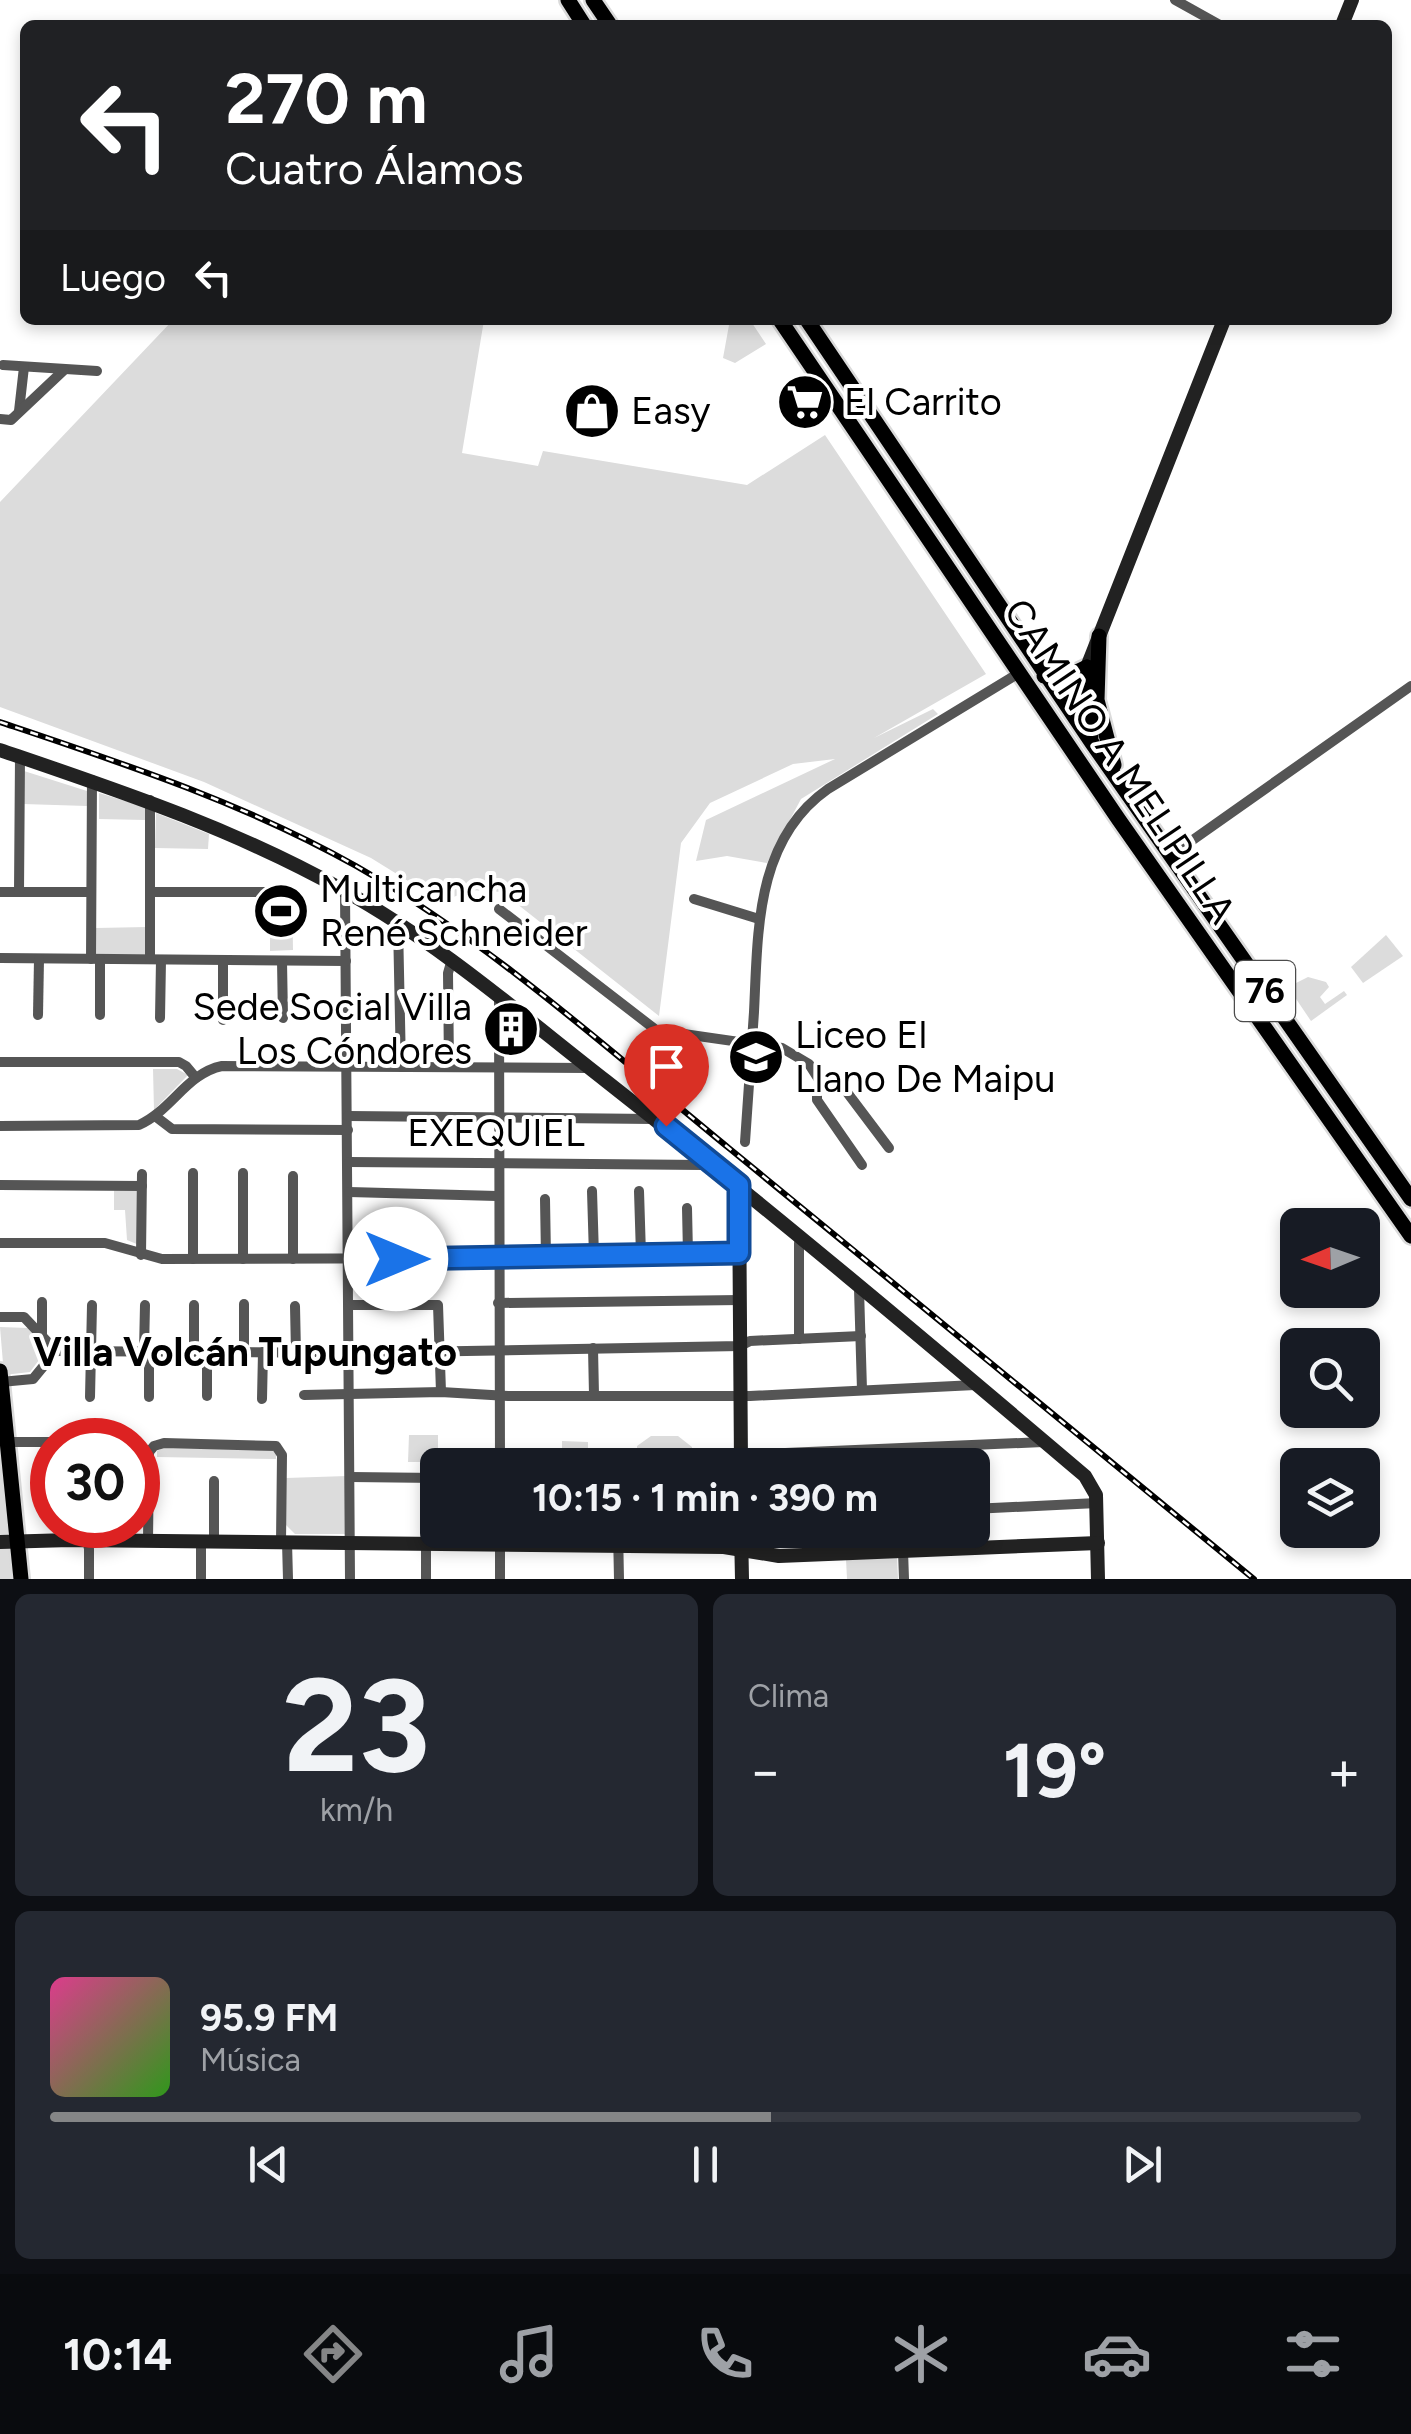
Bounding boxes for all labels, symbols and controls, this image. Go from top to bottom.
text: 270 m [225,56,428,141]
icon: left [60,60,190,190]
text: Cuatro Álamos [225,141,524,195]
icon: left [186,250,241,305]
text: Luego [60,255,166,301]
supermarket icon: El Carrito [775,372,835,432]
place label: El Carrito [844,379,1002,425]
shop icon: Easy [562,381,622,441]
place label: Easy [631,388,711,434]
street label: CAMINO A MELIPILLA [994,590,1246,932]
place label: Multicancha René Schneider [320,866,588,956]
sports icon: Multicancha René Schneider [251,881,311,941]
road number: 76 [1235,961,1295,1021]
place label: Sede Social Villa Los Cóndores [192,984,472,1074]
building icon: Sede Social Villa Los Cóndores [481,999,541,1059]
place label: Liceo El Llano De Maipu [795,1012,1055,1102]
pin [624,1024,709,1127]
school or university icon: Liceo El Llano De Maipu [726,1027,786,1087]
icon: arrive [639,1039,694,1094]
street label: EXEQUIEL [407,1110,585,1156]
position arrow [344,1207,448,1311]
north arrow [1280,1208,1380,1308]
map controls [1280,1208,1380,1548]
district label: Villa Volcán Tupungato [33,1328,457,1376]
button: search [1280,1328,1380,1428]
speed limit sign: 30 [30,1418,160,1548]
button: layers [1280,1448,1380,1548]
text: 10:15 · 1 min · 390 m [532,1475,878,1521]
text: 23 [283,1648,430,1804]
text: Clima [748,1677,829,1715]
text: 19° [1003,1726,1106,1816]
text: − [748,1738,782,1804]
text: + [1327,1738,1361,1804]
text: km/h [320,1791,393,1829]
text: 95.9 FM [200,1995,338,2041]
text: Música [200,2041,301,2079]
icon: previous [241,2137,296,2192]
icon: pause [678,2137,733,2192]
icon: next [1115,2137,1170,2192]
icon: directions [298,2319,368,2389]
icon: music [494,2319,564,2389]
icon: phone [690,2319,760,2389]
icon: climate [886,2319,956,2389]
icon: car [1082,2319,1152,2389]
icon: filters [1278,2319,1348,2389]
text: 10:14 [63,2327,172,2381]

